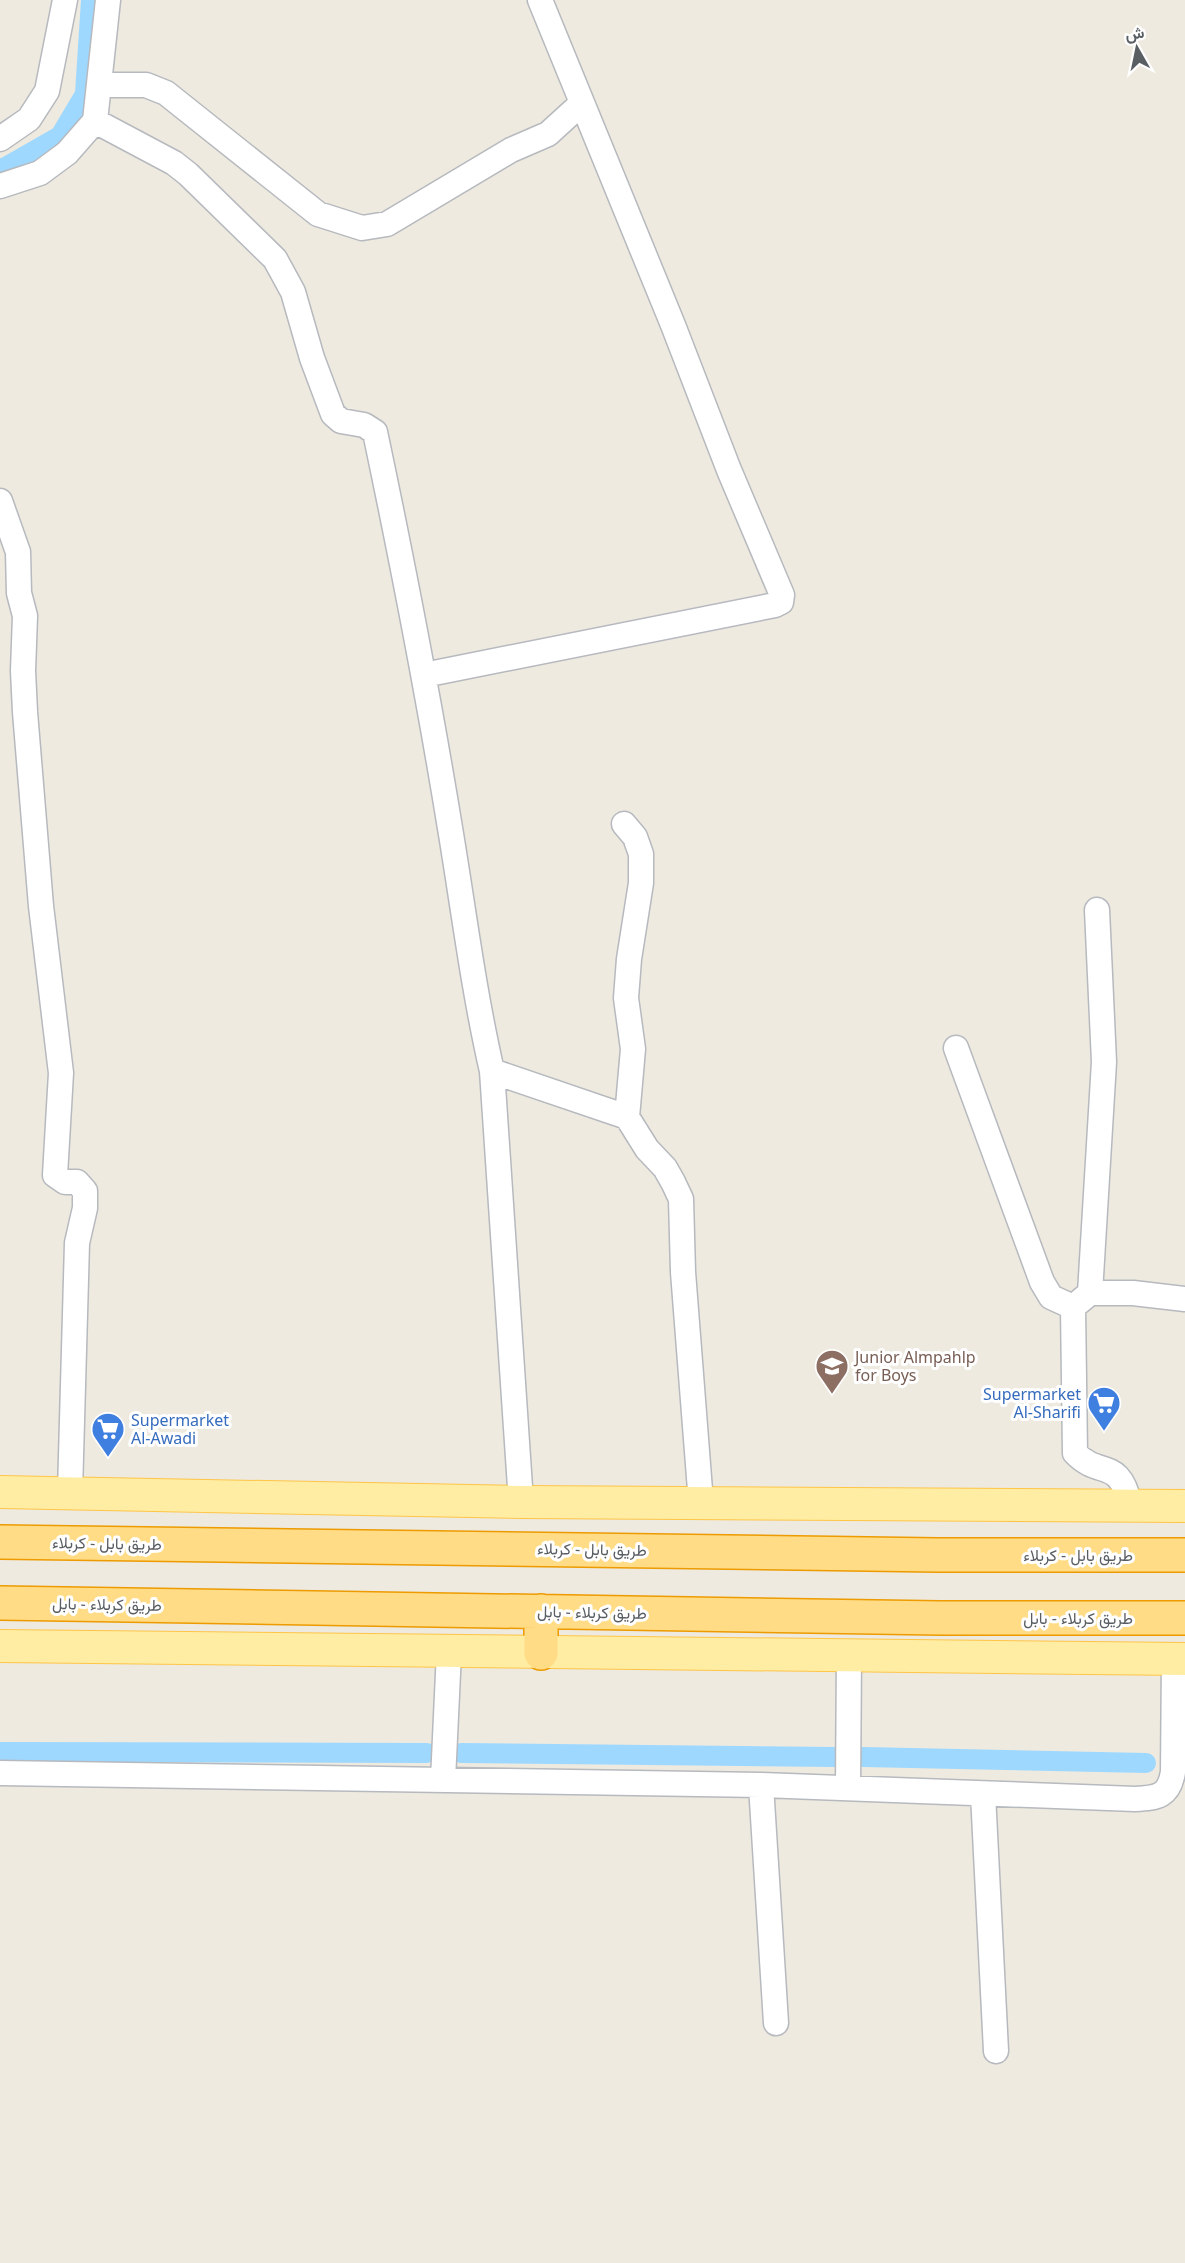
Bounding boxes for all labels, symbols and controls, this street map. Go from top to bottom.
north arrow [1107,18,1167,78]
text: ش [1123,21,1146,46]
place label: Junior Almpahlp for Boys [853,1346,976,1386]
school or university icon: Junior Almpahlp for Boys [814,1348,850,1395]
place label: Supermarket Al-Sharifi [983,1383,1081,1423]
supermarket icon: Supermarket Al-Sharifi [1086,1385,1122,1432]
place label: Supermarket Al-Awadi [131,1409,229,1449]
supermarket icon: Supermarket Al-Awadi [90,1411,126,1458]
street label: طريق بابل - كربلاء [52,1531,162,1555]
street label: طريق بابل - كربلاء [537,1537,647,1561]
street label: طريق بابل - كربلاء [1023,1544,1133,1566]
street label: طريق كربلاء - بابل [52,1592,162,1616]
street label: طريق كربلاء - بابل [537,1600,647,1624]
street label: طريق كربلاء - بابل [1023,1607,1133,1629]

